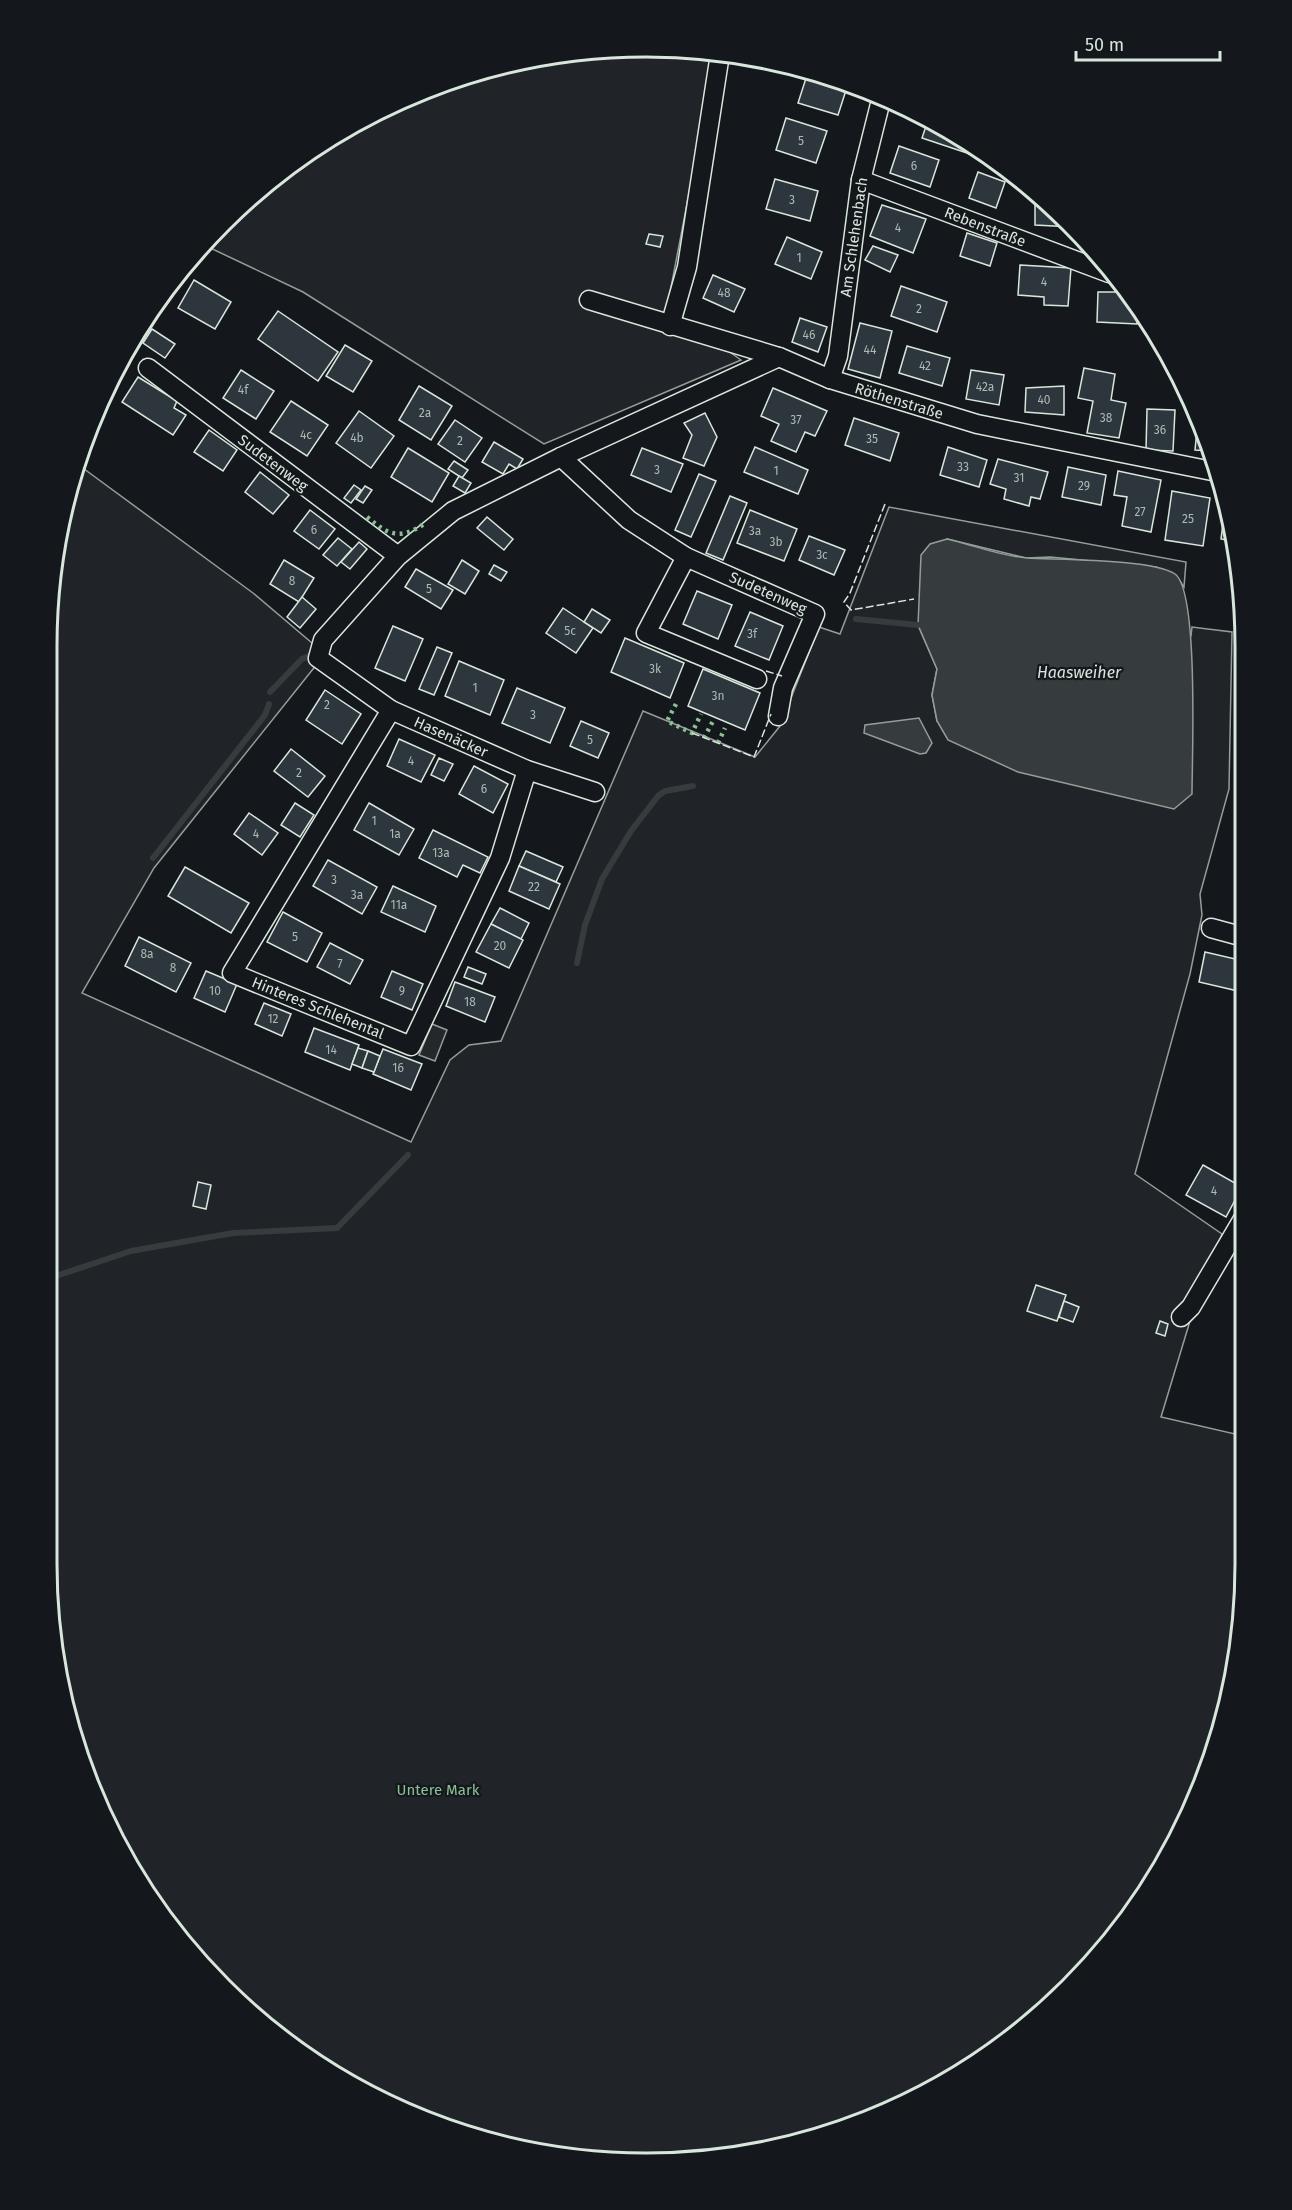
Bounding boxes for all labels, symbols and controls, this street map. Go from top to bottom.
scale bar [1076,24,1220,62]
text: 50 m [1085,34,1124,56]
house number: 5 [798,134,804,148]
house number: 6 [911,159,917,173]
street label: Am Schlehenbach [837,176,871,298]
house number: 3 [789,193,795,207]
street label: Rebenstraße [942,203,1028,251]
house number: 4 [895,221,902,235]
house number: 1 [796,251,802,265]
house number: 4 [1041,275,1048,289]
house number: 48 [718,286,731,300]
house number: 2 [916,302,922,316]
house number: 46 [803,328,815,342]
house number: 44 [864,343,877,357]
house number: 42 [919,359,931,373]
street label: Röthenstraße [853,379,945,423]
house number: 42a [976,380,994,394]
house number: 4f [238,383,249,397]
house number: 40 [1037,393,1051,407]
house number: 2a [419,406,431,420]
house number: 38 [1100,411,1113,425]
house number: 37 [790,413,802,427]
house number: 36 [1154,423,1166,437]
house number: 4c [300,428,312,442]
street label: Sudetenweg [234,431,312,495]
house number: 4b [350,431,364,445]
house number: 35 [866,432,878,446]
house number: 2 [457,434,463,448]
house number: 33 [957,460,969,474]
house number: 3 [654,463,660,477]
house number: 1 [773,464,779,478]
house number: 31 [1014,471,1024,485]
house number: 29 [1078,479,1090,493]
house number: 27 [1134,505,1146,519]
house number: 25 [1182,512,1194,526]
house number: 6 [311,523,317,537]
house number: 3a [749,524,761,538]
house number: 3b [769,535,783,549]
house number: 3c [816,548,828,562]
street label: Sudetenweg [726,568,810,618]
house number: 8 [289,574,296,588]
house number: 5 [426,582,432,596]
house number: 5c [564,624,576,638]
house number: 3f [747,627,758,641]
house number: 3k [649,662,662,676]
water label: Haasweiher [1037,663,1122,682]
house number: 1 [472,681,478,695]
house number: 3n [711,689,725,703]
house number: 2 [324,698,330,712]
house number: 3 [530,708,536,722]
street label: Hasenäcker [411,713,491,761]
house number: 5 [587,733,593,747]
house number: 4 [408,754,415,768]
house number: 2 [296,766,302,780]
house number: 6 [481,782,487,796]
house number: 1 [371,814,377,828]
house number: 4 [253,827,260,841]
house number: 1a [389,827,401,841]
house number: 13a [432,846,450,860]
house number: 3 [331,873,337,887]
house number: 22 [528,880,540,894]
house number: 3a [351,888,363,902]
house number: 11a [391,898,407,912]
house number: 5 [292,930,298,944]
house number: 20 [494,939,507,953]
house number: 8a [140,947,154,961]
house number: 7 [337,957,343,971]
house number: 8 [170,961,177,975]
street label: Hinteres Schlehental [249,973,387,1043]
house number: 10 [209,984,221,998]
house number: 9 [399,984,405,998]
house number: 18 [464,995,476,1009]
house number: 12 [267,1012,279,1026]
house number: 14 [325,1043,337,1057]
house number: 16 [392,1061,404,1075]
house number: 4 [1211,1184,1218,1198]
park label: Untere Mark [397,1781,480,1799]

